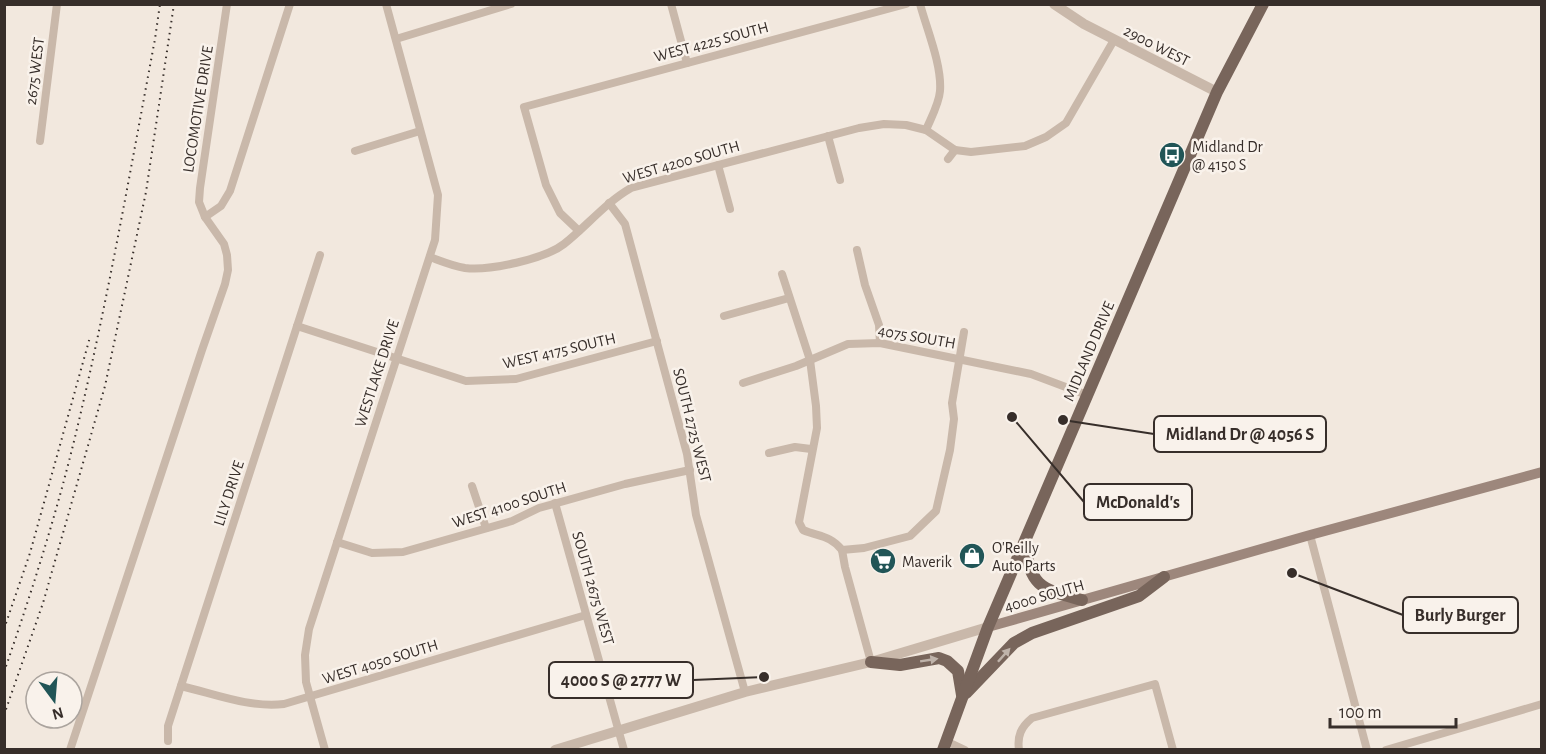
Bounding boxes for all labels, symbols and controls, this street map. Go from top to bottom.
street label: WEST 4225 SOUTH [652,19,770,65]
street label: 2900 WEST [1121,23,1192,69]
street label: 2675 WEST [23,36,47,106]
street label: LOCOMOTIVE DRIVE [180,44,216,174]
street label: WEST 4200 SOUTH [621,138,742,186]
place label: Midland Dr @ 4150 S [1192,139,1263,173]
bus stop icon: Midland Dr @ 4150 S [1157,140,1187,170]
street label: MIDLAND DRIVE [1061,299,1117,404]
street label: WESTLAKE DRIVE [352,317,402,429]
street label: 4075 SOUTH [877,322,957,352]
street label: WEST 4175 SOUTH [501,330,617,372]
street label: SOUTH 2725 WEST [670,367,714,484]
callout: Midland Dr @ 4056 S [1154,416,1326,452]
text: Midland Dr @ 4056 S [1166,426,1314,444]
street label: LILY DRIVE [211,458,247,528]
street label: WEST 4100 SOUTH [450,479,568,531]
callout: McDonald's [1084,484,1192,520]
text: McDonald's [1096,494,1180,512]
street label: SOUTH 2675 WEST [569,530,617,647]
place label: O'Reilly Auto Parts [992,540,1056,574]
shop icon: O'Reilly Auto Parts [957,541,987,571]
supermarket icon: Maverik [868,546,898,576]
place label: Maverik [902,554,953,570]
street label: 4000 SOUTH [1003,577,1086,615]
callout: Burly Burger [1403,597,1518,633]
text: Burly Burger [1415,607,1506,625]
street label: WEST 4050 SOUTH [320,637,440,687]
one-way arrow [997,648,1010,663]
one-way arrow [919,655,938,664]
callout: 4000 S @ 2777 W [549,662,693,698]
north arrow [24,670,84,730]
text: 4000 S @ 2777 W [561,672,682,690]
scale bar [1330,691,1456,729]
text: N [50,704,65,723]
text: 100 m [1339,704,1382,722]

